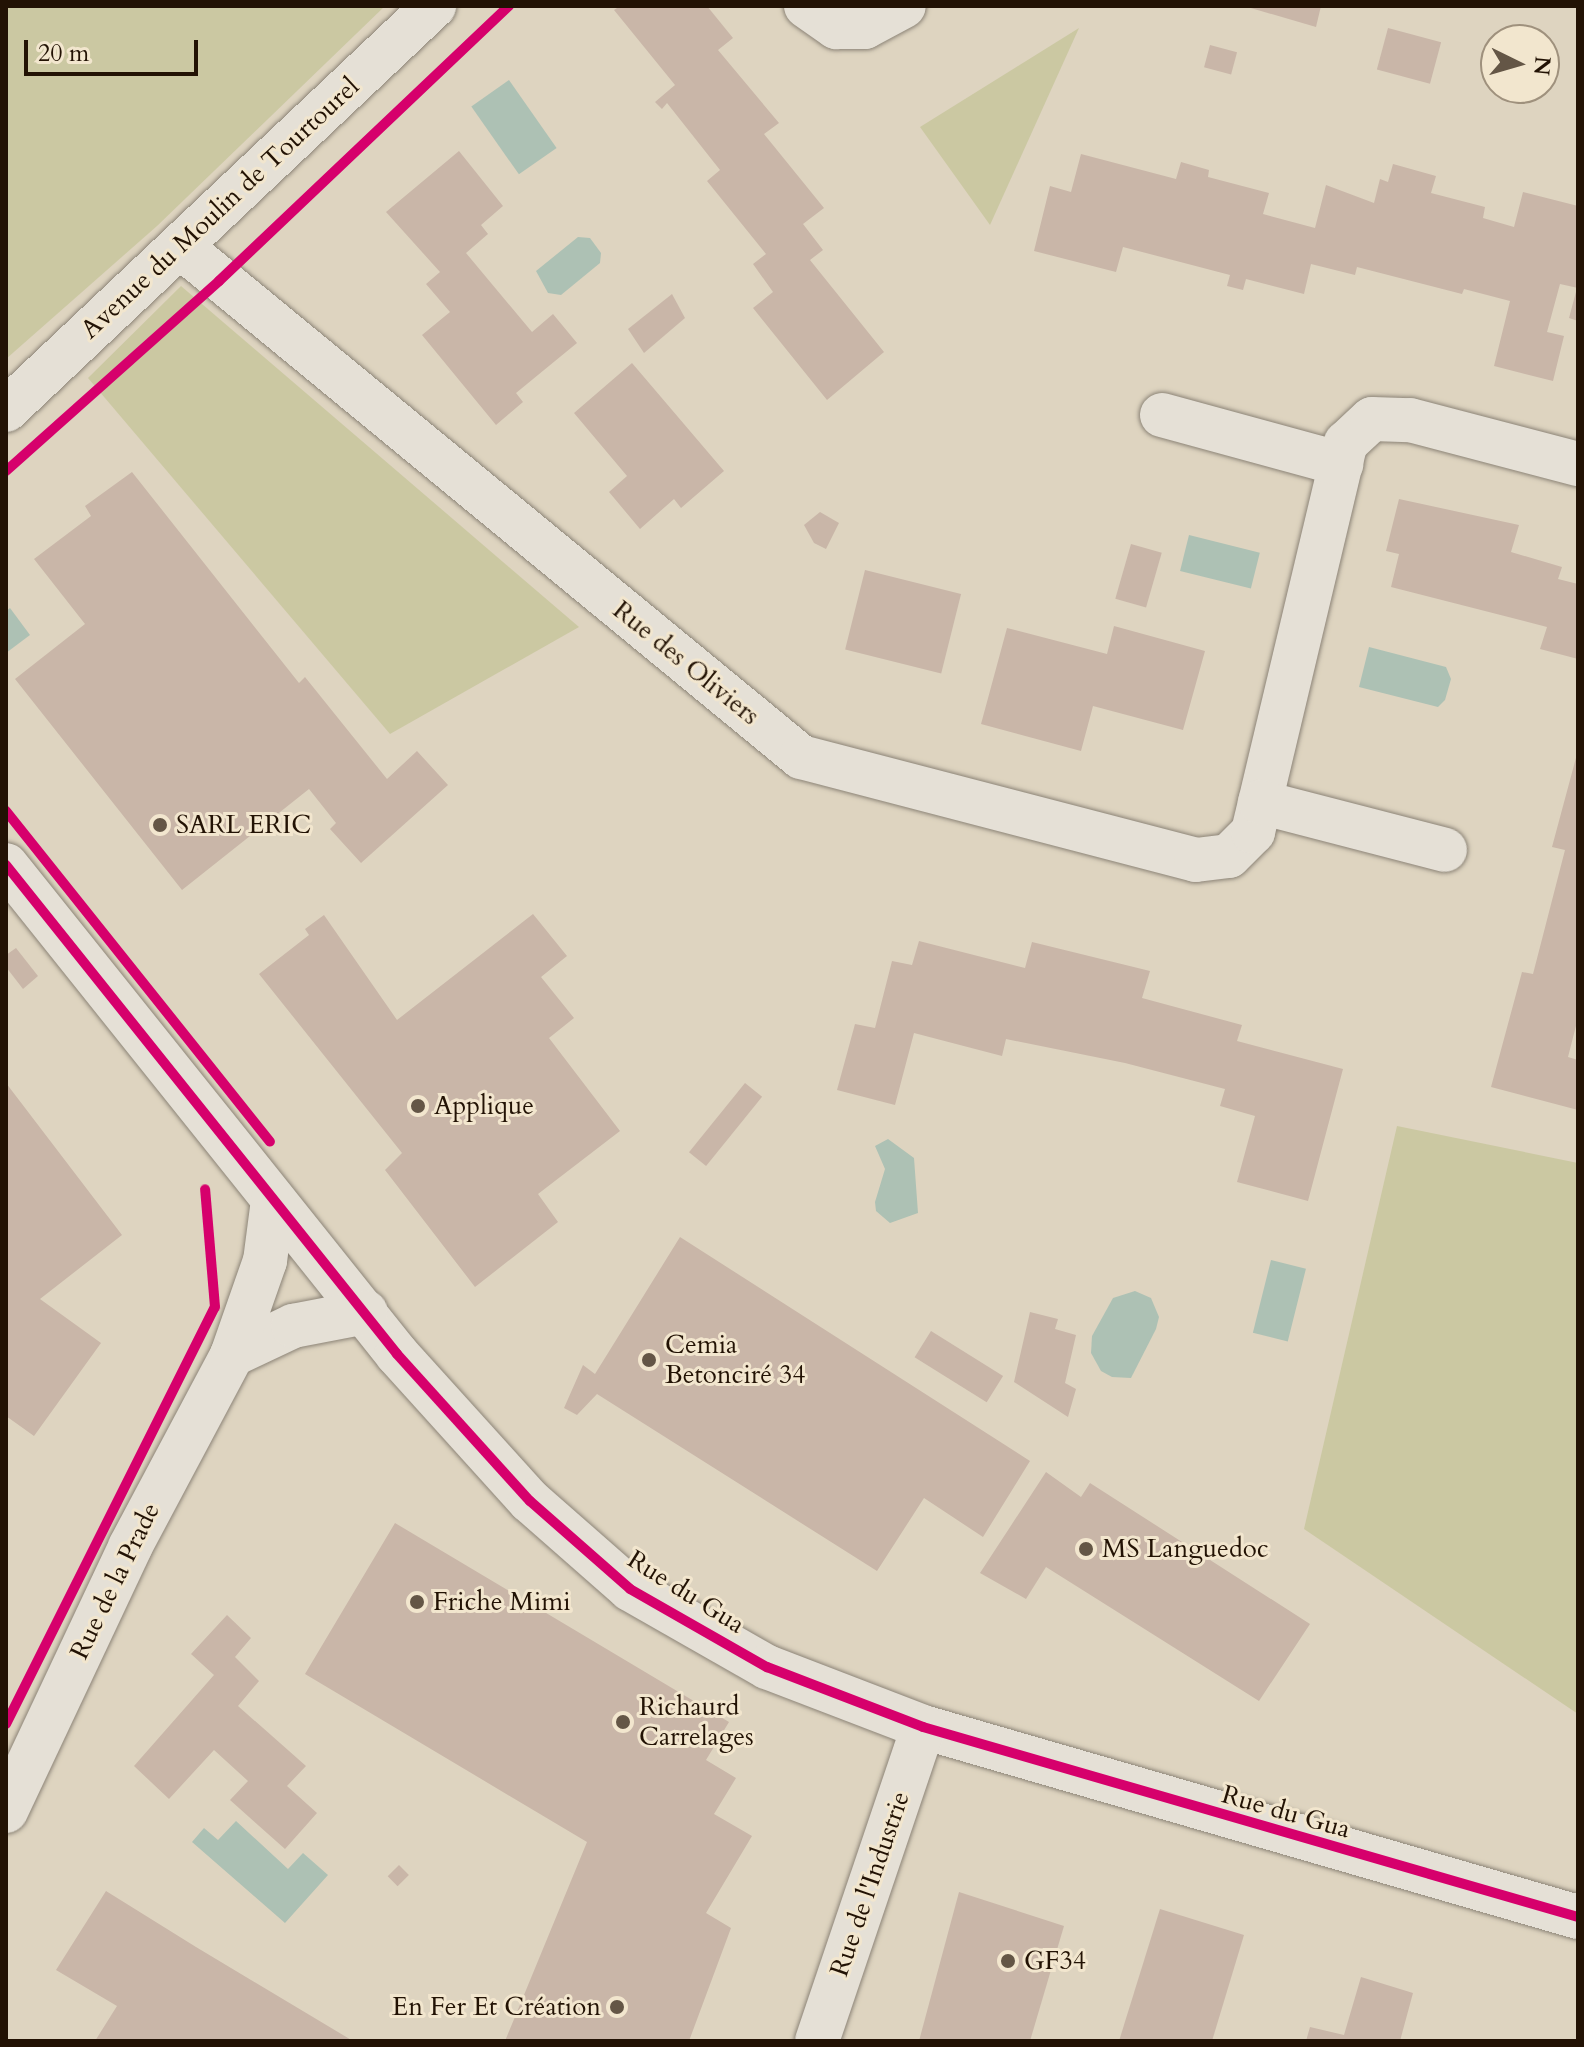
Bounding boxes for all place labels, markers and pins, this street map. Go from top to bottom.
place label: SARL ERIC [176,809,311,841]
marker: SARL ERIC [151,816,169,834]
place label: Applique [434,1090,534,1122]
marker: Applique [409,1097,427,1115]
place label: Cemia Betonciré 34 [665,1329,806,1390]
marker: Cemia Betonciré 34 [640,1351,658,1369]
place label: MS Languedoc [1102,1533,1269,1565]
marker: MS Languedoc [1077,1540,1095,1558]
place label: Friche Mimi [433,1586,571,1618]
marker: Friche Mimi [408,1593,426,1611]
place label: Richaurd Carrelages [639,1691,754,1752]
marker: Richaurd Carrelages [614,1713,632,1731]
place label: GF34 [1024,1945,1086,1977]
marker: GF34 [999,1952,1017,1970]
place label: En Fer Et Création [392,1991,601,2023]
marker: En Fer Et Création [608,1998,626,2016]

